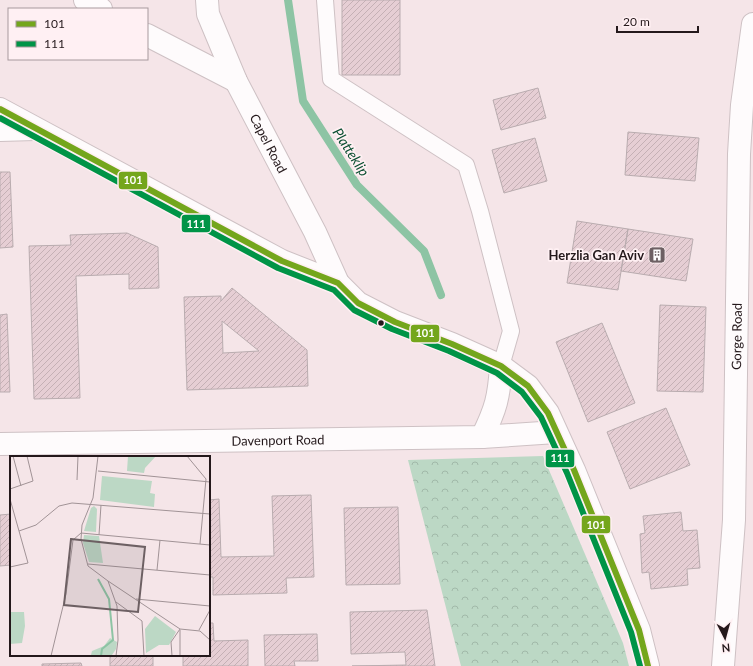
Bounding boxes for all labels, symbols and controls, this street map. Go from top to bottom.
legend [8,8,148,60]
scale bar [617,8,698,34]
text: 20 m [623,14,650,29]
text: 101 [44,16,65,31]
text: 111 [44,36,65,51]
street label: Capel Road [247,111,291,176]
water label: Platteklip [330,124,373,179]
line badge: 101 [118,171,148,190]
text: 101 [123,173,143,186]
line badge: 111 [181,214,211,233]
text: 111 [186,217,206,230]
building icon: Herzlia Gan Aviv [647,245,667,265]
place label: Herzlia Gan Aviv [549,247,644,263]
street label: Gorge Road [728,303,745,370]
unlabelled marker [376,318,386,328]
line badge: 101 [410,324,440,343]
text: 101 [415,326,435,339]
street label: Davenport Road [231,431,325,449]
line badge: 111 [545,449,575,468]
text: 111 [550,451,570,464]
inset map [10,456,210,656]
line badge: 101 [581,515,611,534]
text: 101 [586,518,606,531]
north arrow [705,618,745,658]
text: N [721,642,731,655]

